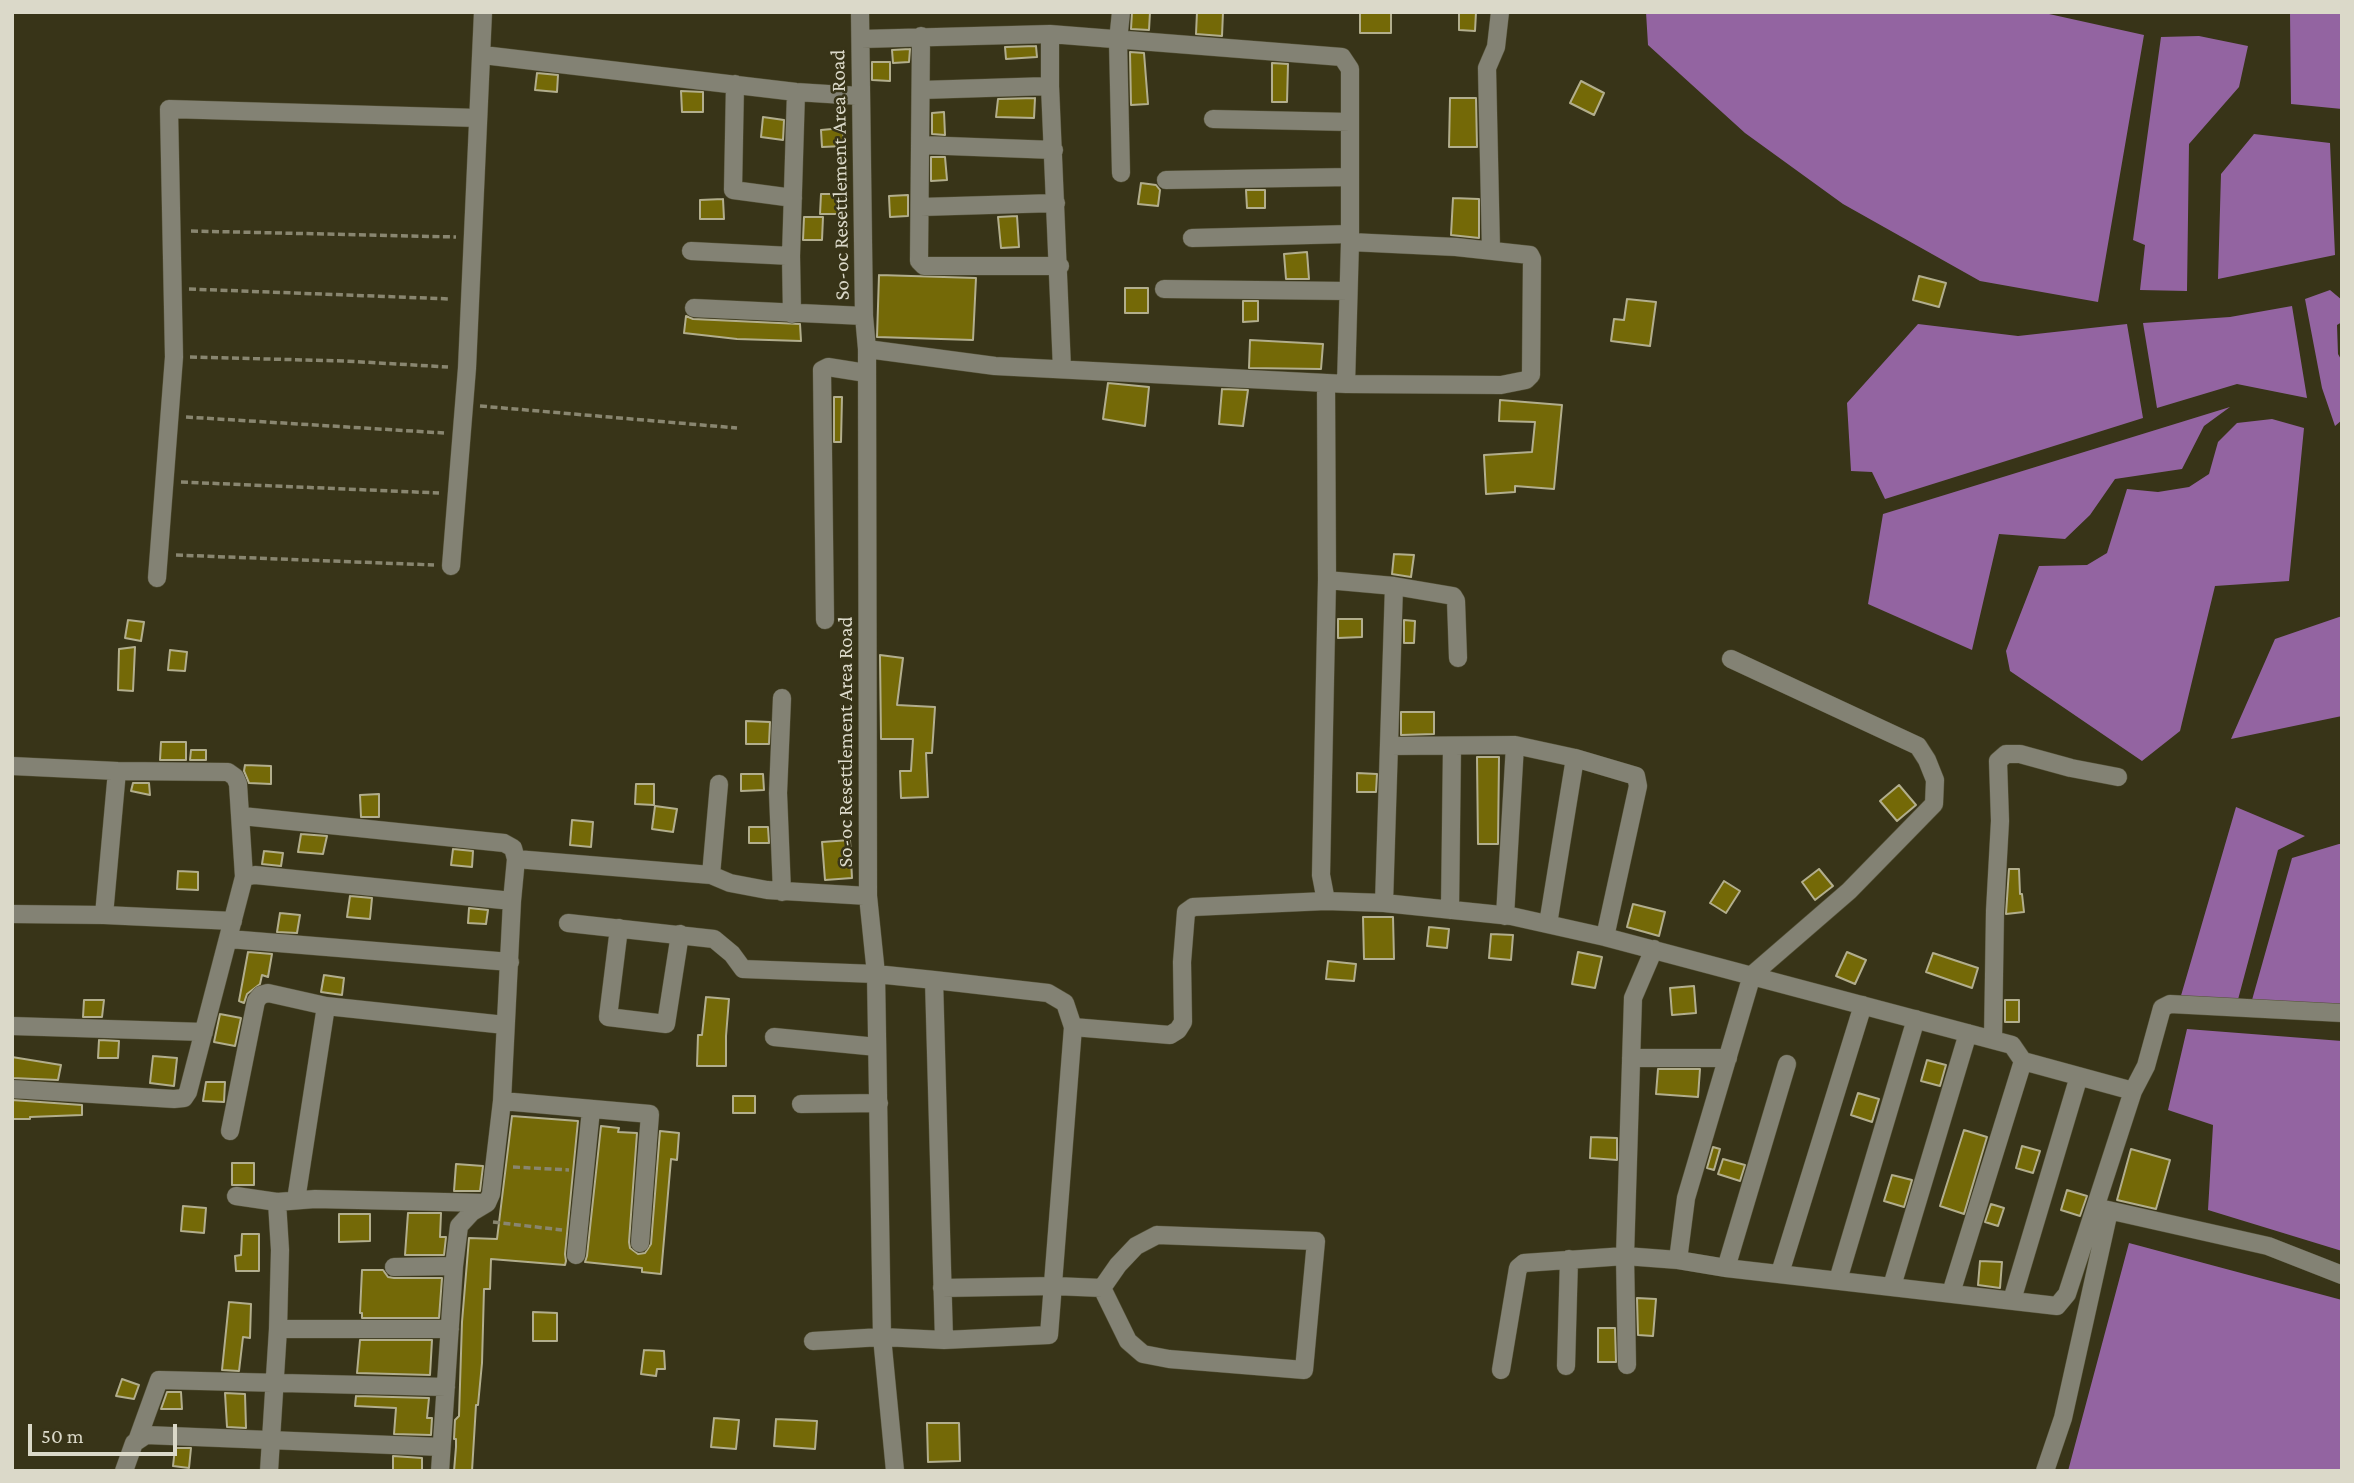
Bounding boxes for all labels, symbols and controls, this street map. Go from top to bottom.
street label: So-oc Resettlement Area Road [825,49,855,301]
street label: So-oc Resettlement Area Road [833,617,859,867]
scale bar [32,1410,180,1454]
text: 50 m [41,1424,84,1448]

